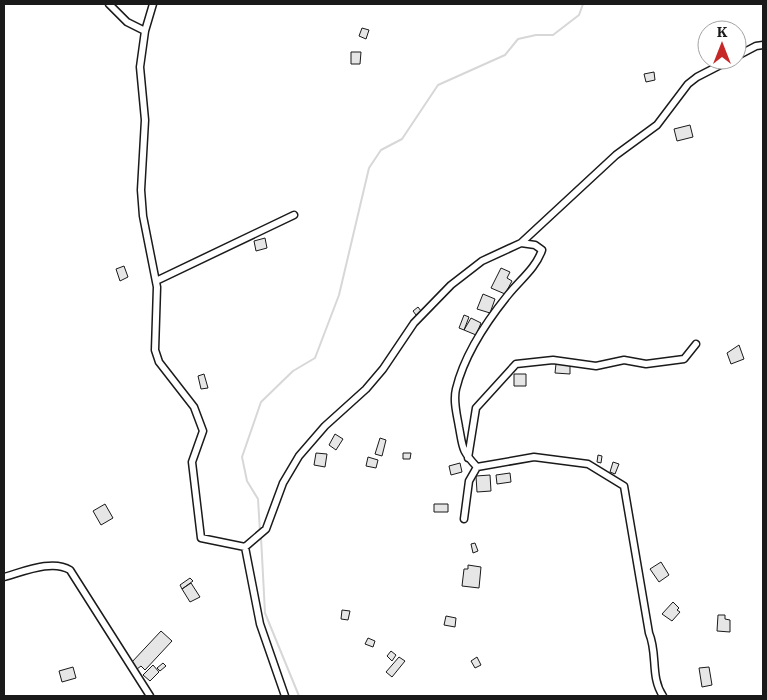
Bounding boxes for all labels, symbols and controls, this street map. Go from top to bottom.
north arrow [697,20,747,70]
text: K [717,23,728,41]

